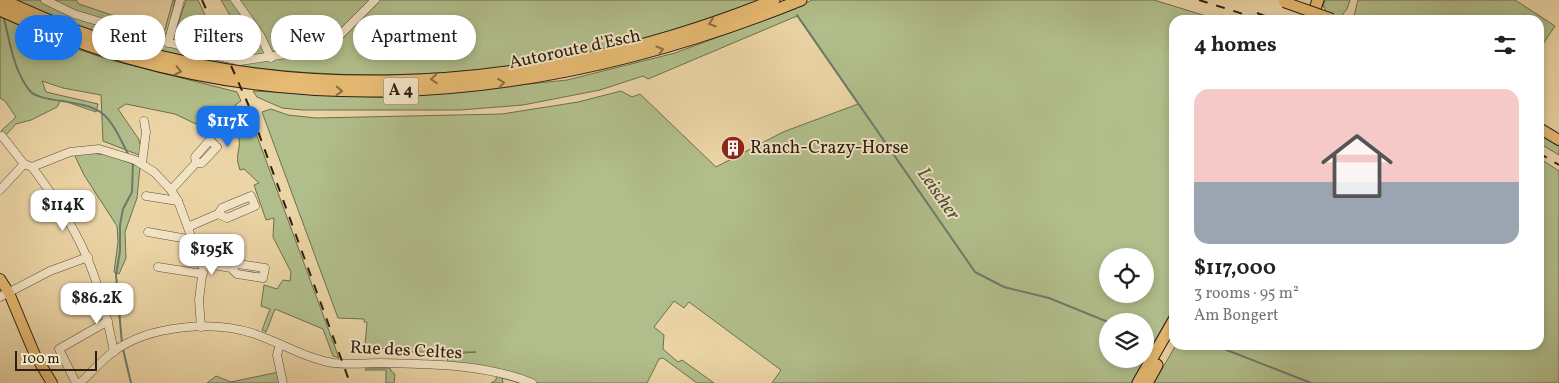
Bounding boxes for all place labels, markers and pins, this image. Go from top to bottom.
pin: $117K [193,106,263,148]
building icon: Ranch-Crazy-Horse [720,135,746,161]
place label: Ranch-Crazy-Horse [750,136,909,161]
pin: $114K [28,190,98,232]
pin: $195K [177,234,247,276]
pin: $86.2K [56,282,138,325]

